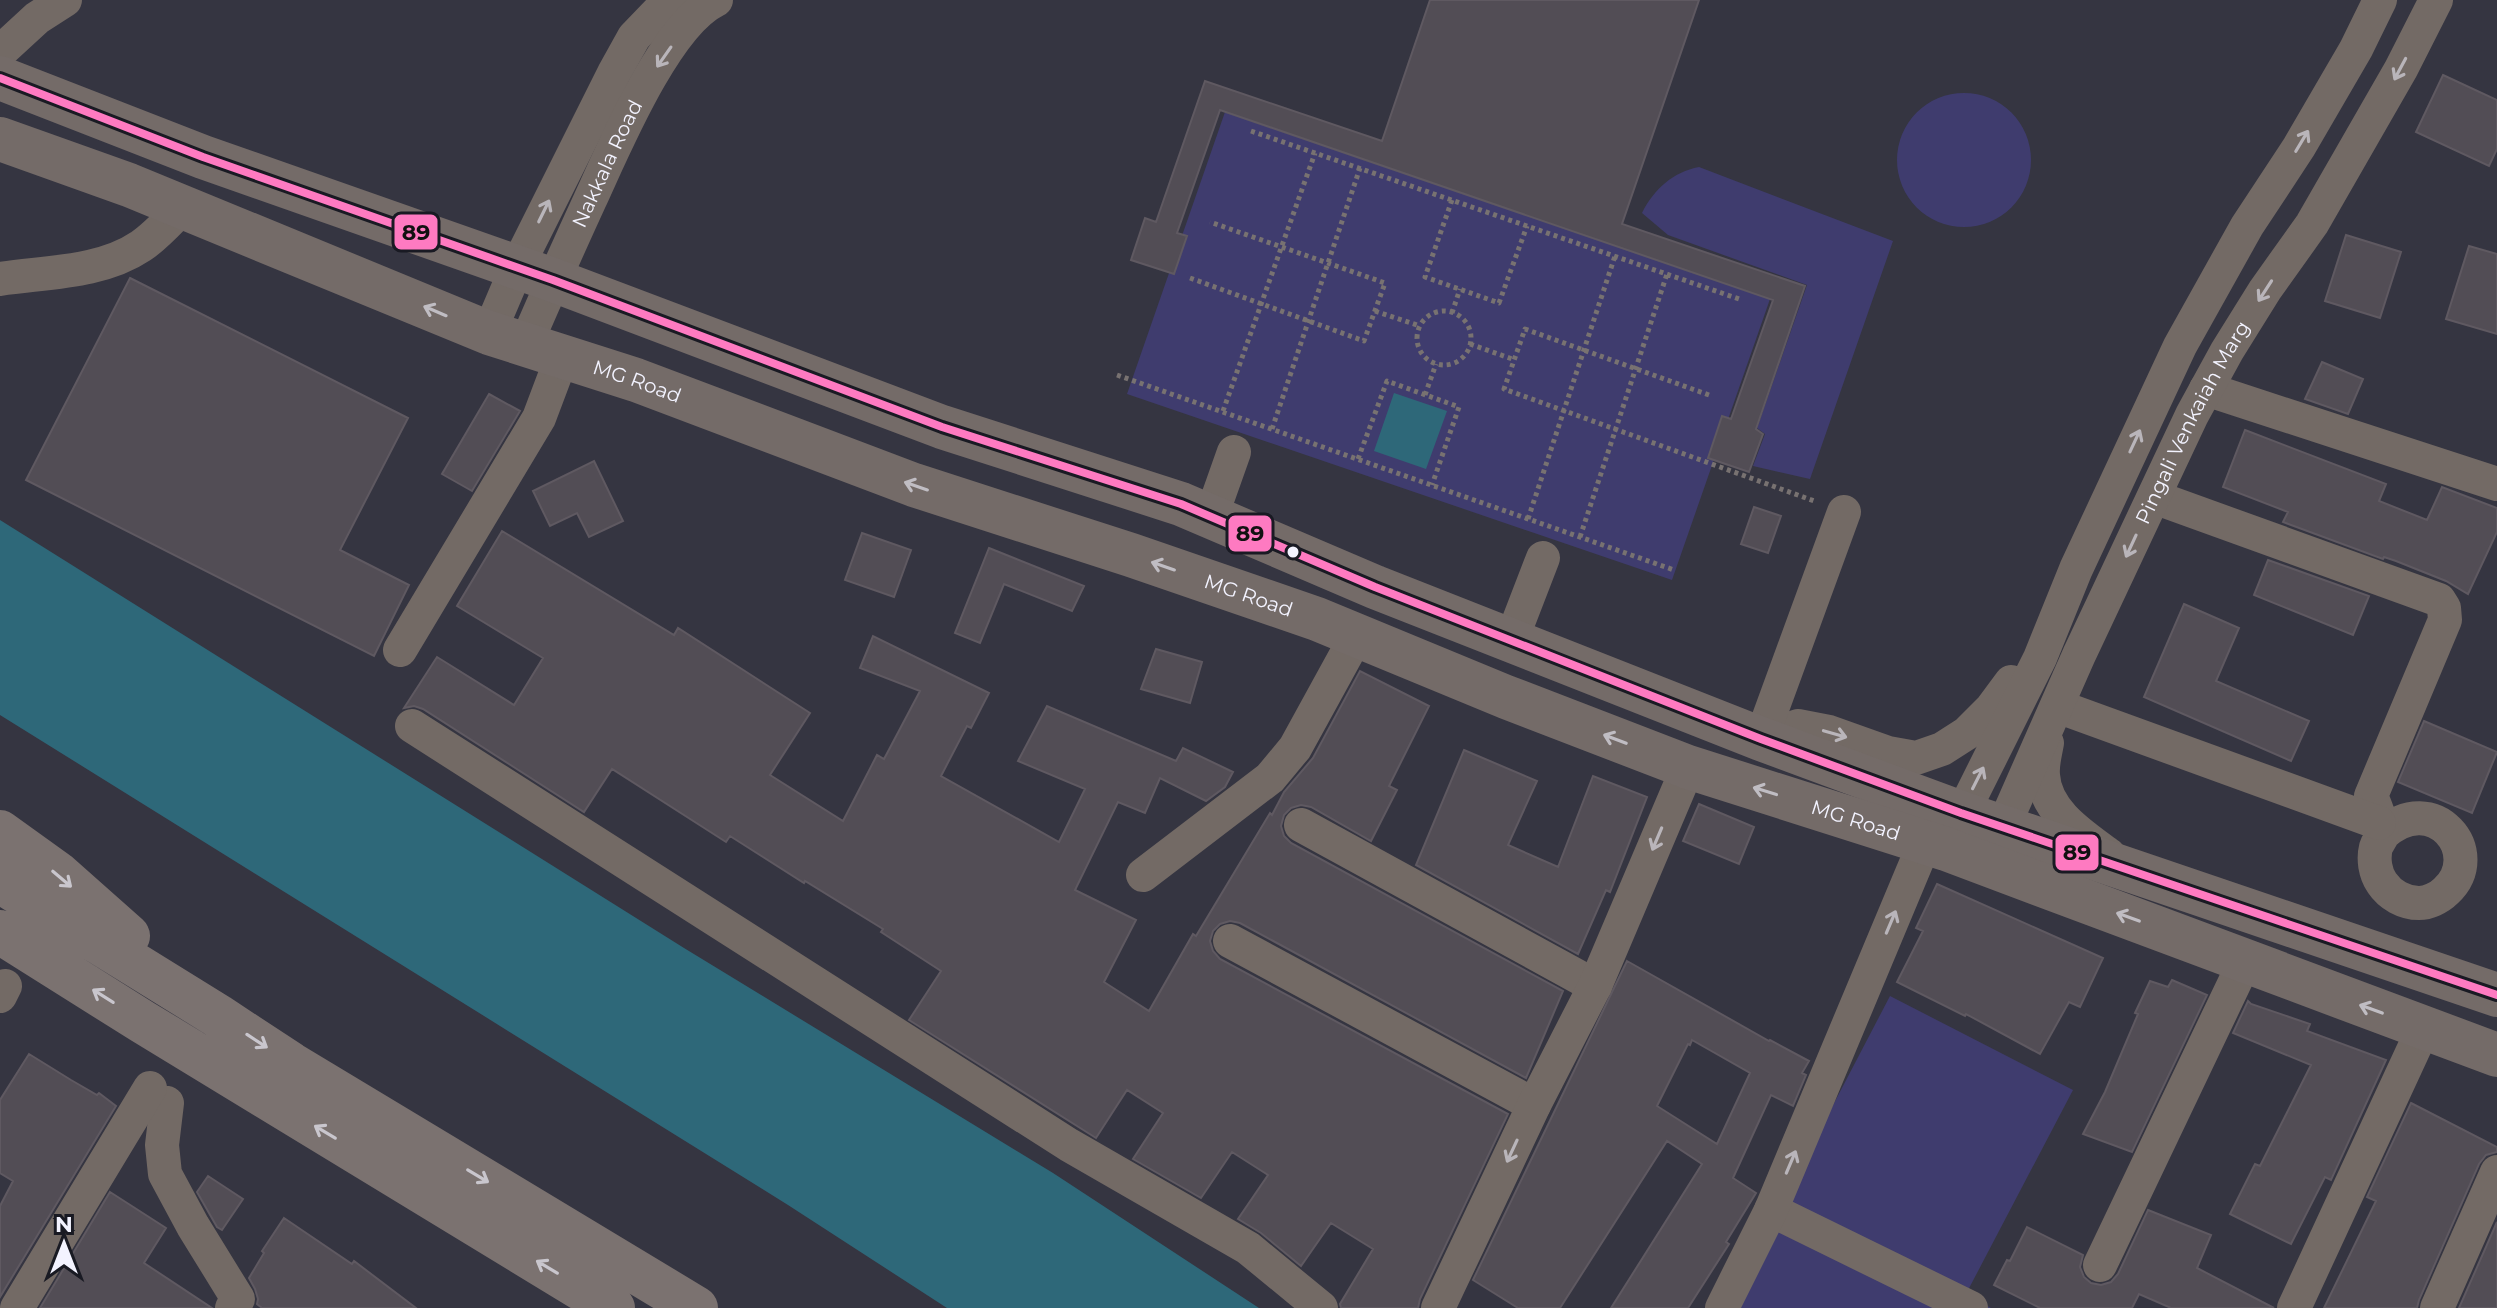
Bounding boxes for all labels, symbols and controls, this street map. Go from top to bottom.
one-way arrow [656,45,672,67]
one-way arrow [2392,57,2408,81]
street label: Nakkala Road [567,96,647,231]
one-way arrow [2295,130,2311,153]
one-way arrow [537,200,553,224]
line badge: 89 [393,213,439,251]
text: 89 [402,219,430,246]
one-way arrow [2257,280,2273,302]
one-way arrow [423,302,448,317]
street label: Pingali Venkaiah Marg [2130,316,2255,528]
street label: MG Road [590,355,685,408]
one-way arrow [2128,429,2143,453]
one-way arrow [904,477,929,492]
line badge: 89 [1227,514,1273,553]
text: 89 [1236,520,1264,547]
one-way arrow [2123,533,2138,557]
unlabelled marker [1285,544,1301,560]
one-way arrow [1151,558,1176,572]
street label: MG Road [1201,569,1296,622]
one-way arrow [1822,727,1848,742]
one-way arrow [1603,731,1628,745]
one-way arrow [1971,767,1987,790]
one-way arrow [1752,783,1778,798]
street label: MG Road [1808,795,1903,846]
one-way arrow [1648,826,1663,851]
line badge: 89 [2054,833,2100,872]
text: 89 [2063,839,2091,866]
one-way arrow [52,870,72,888]
one-way arrow [2116,909,2141,923]
one-way arrow [1885,910,1900,935]
one-way arrow [92,988,115,1004]
one-way arrow [2359,1000,2384,1015]
one-way arrow [245,1032,267,1049]
one-way arrow [314,1124,337,1140]
one-way arrow [1504,1139,1519,1163]
one-way arrow [1784,1150,1799,1175]
one-way arrow [466,1169,489,1185]
north arrow [24,1204,104,1284]
text: N [55,1211,73,1238]
one-way arrow [536,1259,559,1275]

